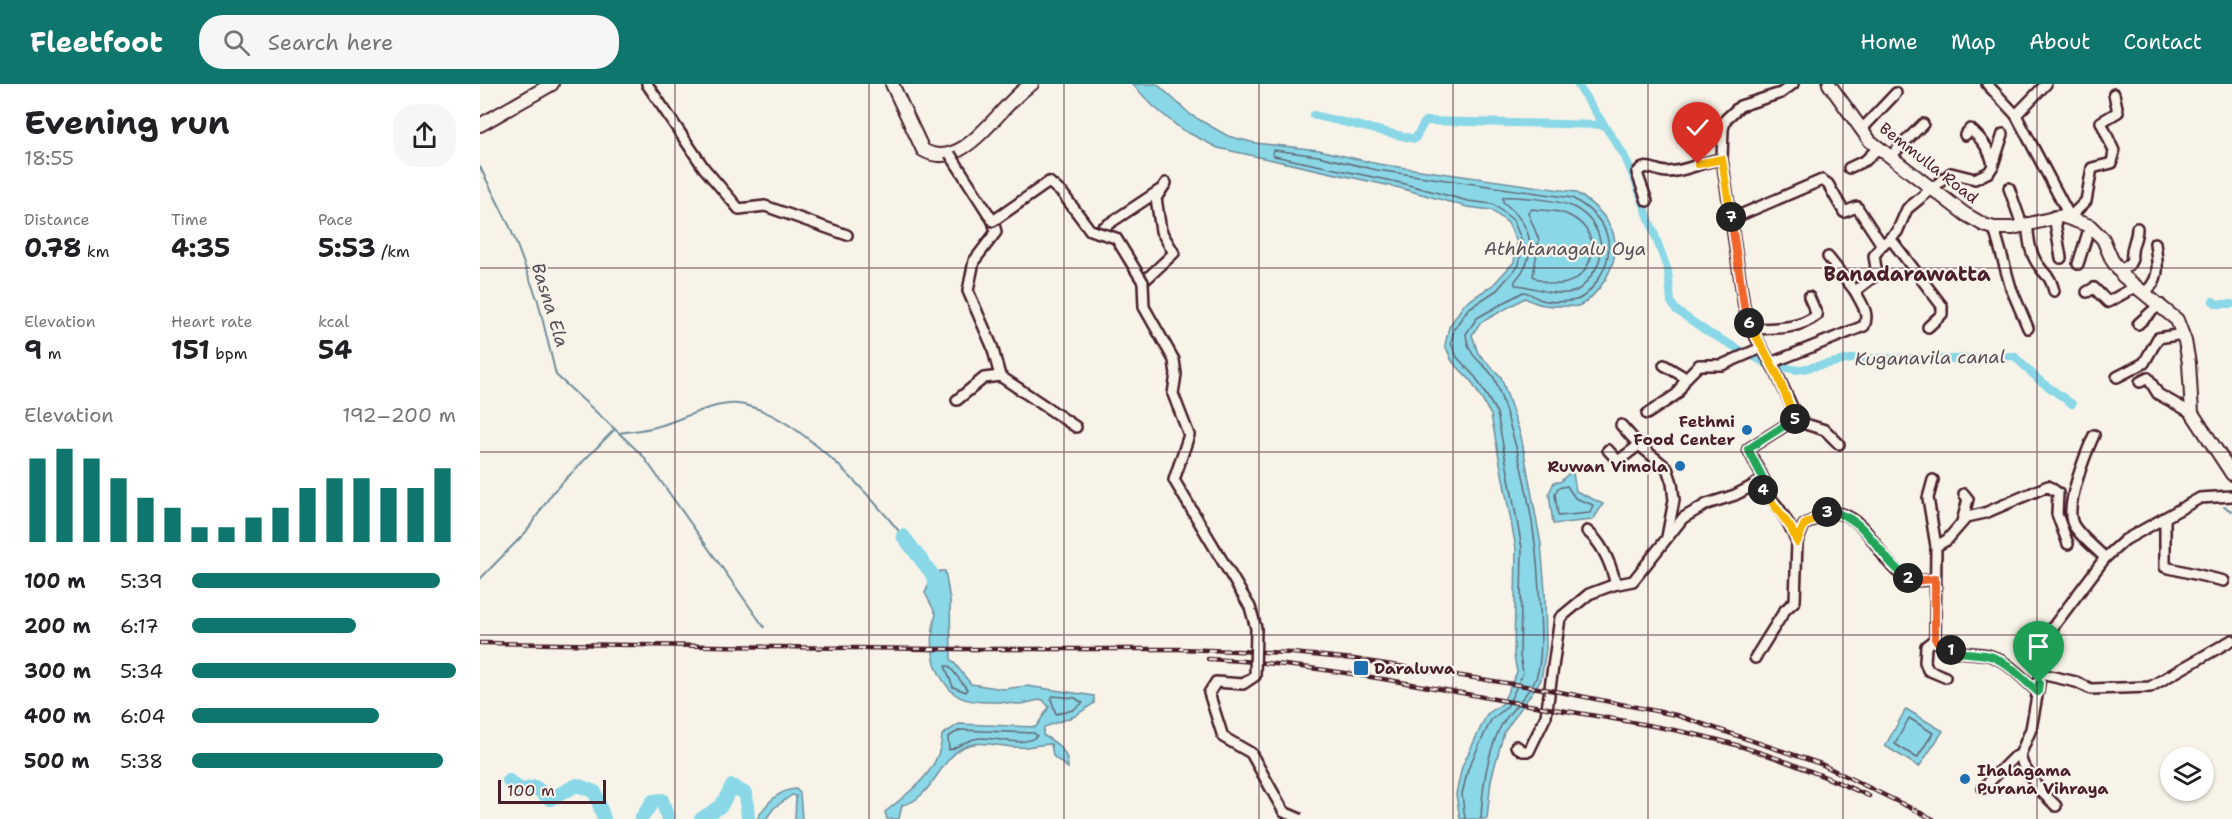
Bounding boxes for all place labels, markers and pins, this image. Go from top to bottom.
pin [1672,102,1723,164]
pin: 7 [1716,202,1746,232]
pin: 6 [1734,308,1764,338]
pin: 5 [1780,404,1810,434]
place label: Fethmi Food Center [1633,411,1735,450]
marker: Fethmi Food Center [1740,423,1754,437]
place label: Ruwan Vimola [1547,456,1668,477]
marker: Ruwan Vimola [1673,459,1687,473]
pin: 4 [1748,475,1778,505]
pin: 3 [1812,497,1842,527]
pin: 2 [1893,563,1923,593]
pin [2013,621,2064,683]
pin: 1 [1936,635,1966,665]
place label: Daraluwa [1374,658,1455,679]
marker: Daraluwa [1352,659,1370,677]
place label: Ihalagama Purana Vihraya [1977,760,2108,799]
marker: Ihalagama Purana Vihraya [1958,772,1972,786]

